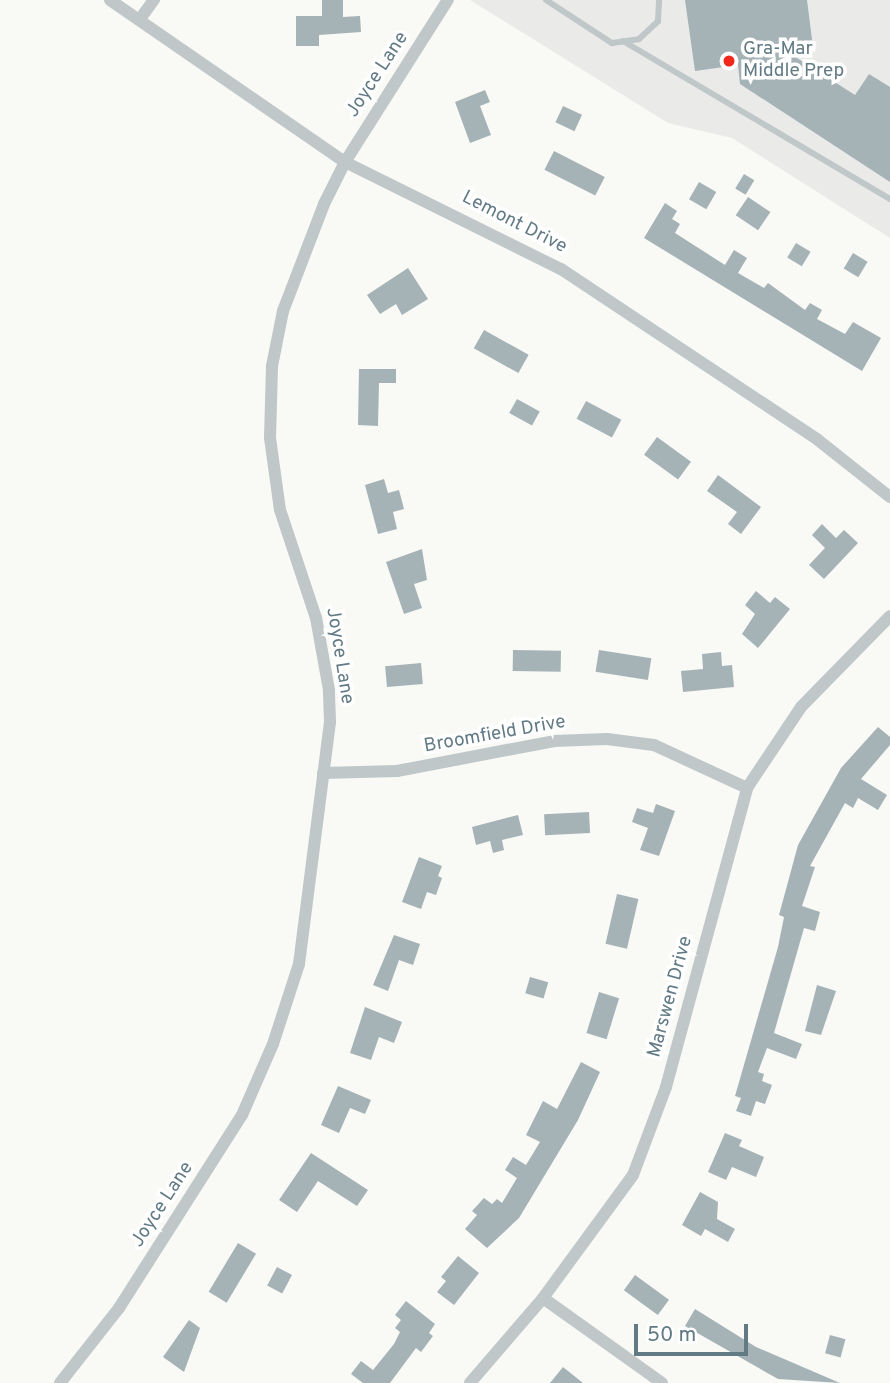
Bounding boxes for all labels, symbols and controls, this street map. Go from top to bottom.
street label: Joyce Lane [342,28,414,122]
place label: Gra-Mar Middle Prep [743,39,844,83]
marker: Gra-Mar Middle Prep [721,53,737,69]
street label: Lemont Drive [458,187,570,259]
street label: Joyce Lane [320,606,358,706]
street label: Broomfield Drive [422,711,568,759]
street label: Marswen Drive [644,934,698,1060]
street label: Joyce Lane [127,1158,199,1252]
scale bar [638,1310,752,1354]
text: 50 m [647,1322,696,1349]

